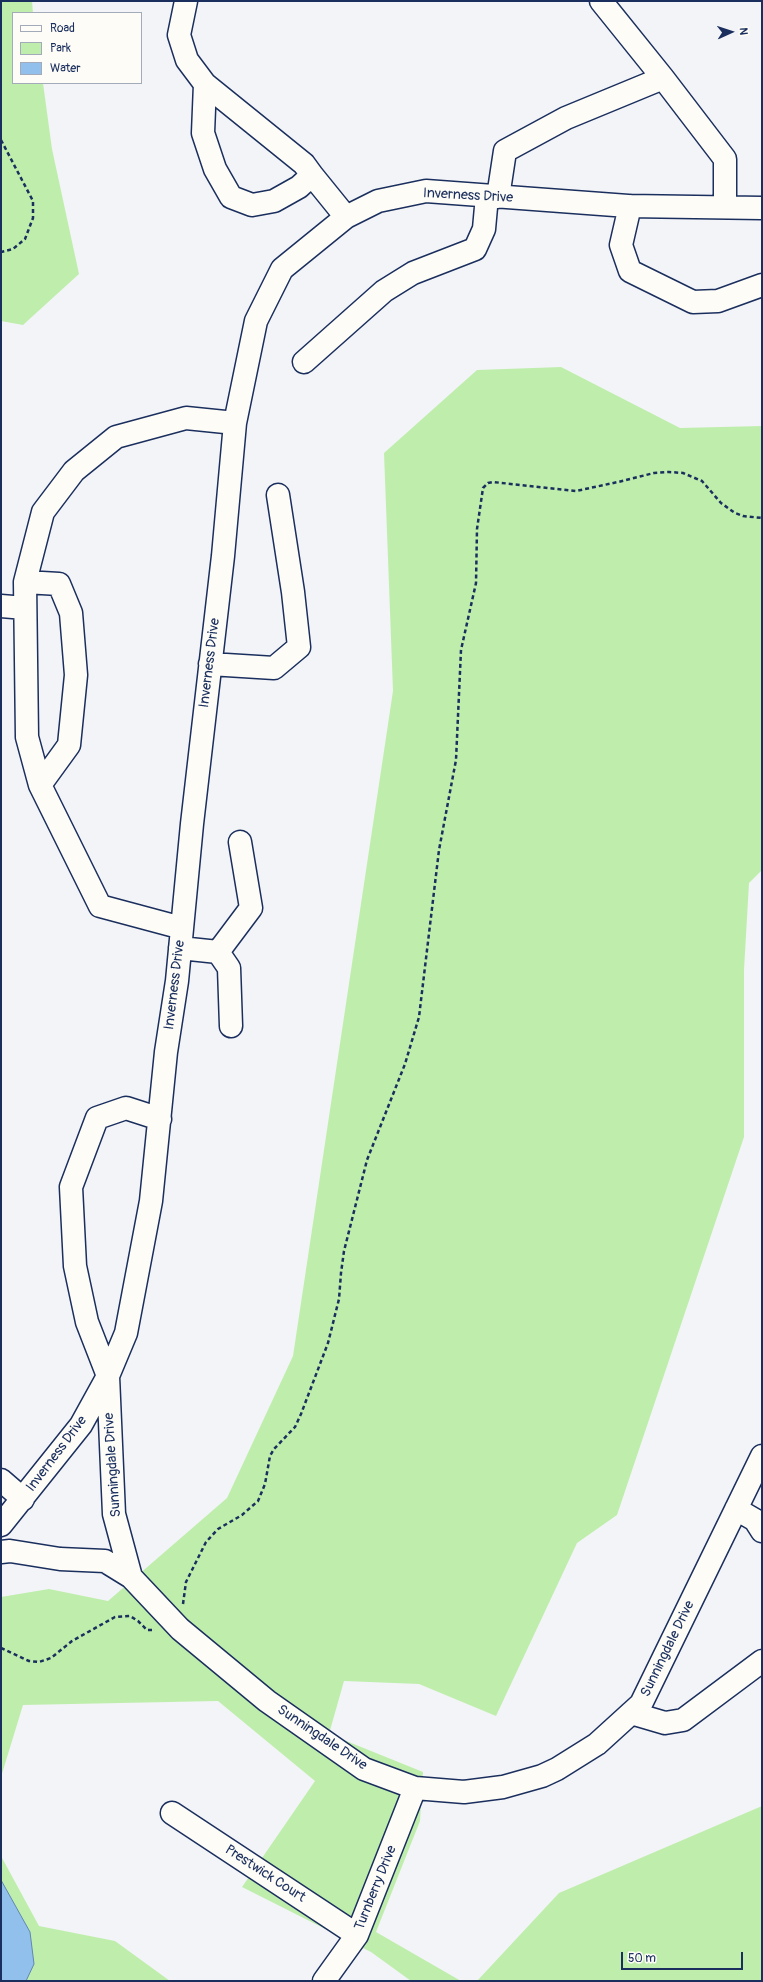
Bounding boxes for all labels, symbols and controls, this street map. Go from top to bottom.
legend [12,12,142,84]
north arrow [711,12,751,52]
text: Road [50,21,75,36]
text: N [737,27,750,35]
text: Park [50,41,71,56]
text: Water [50,61,81,76]
street label: Inverness Drive [422,185,514,207]
street label: Inverness Drive [196,617,224,709]
street label: Inverness Drive [161,939,189,1031]
street label: Sunningdale Drive [101,1412,125,1518]
street label: Inverness Drive [23,1413,91,1495]
street label: Sunningdale Drive [637,1598,699,1700]
street label: Sunningdale Drive [274,1702,370,1774]
street label: Prestwick Court [222,1842,308,1906]
street label: Turnberry Drive [351,1843,401,1933]
scale bar [623,1944,745,1970]
text: 50 m [628,1951,656,1966]

